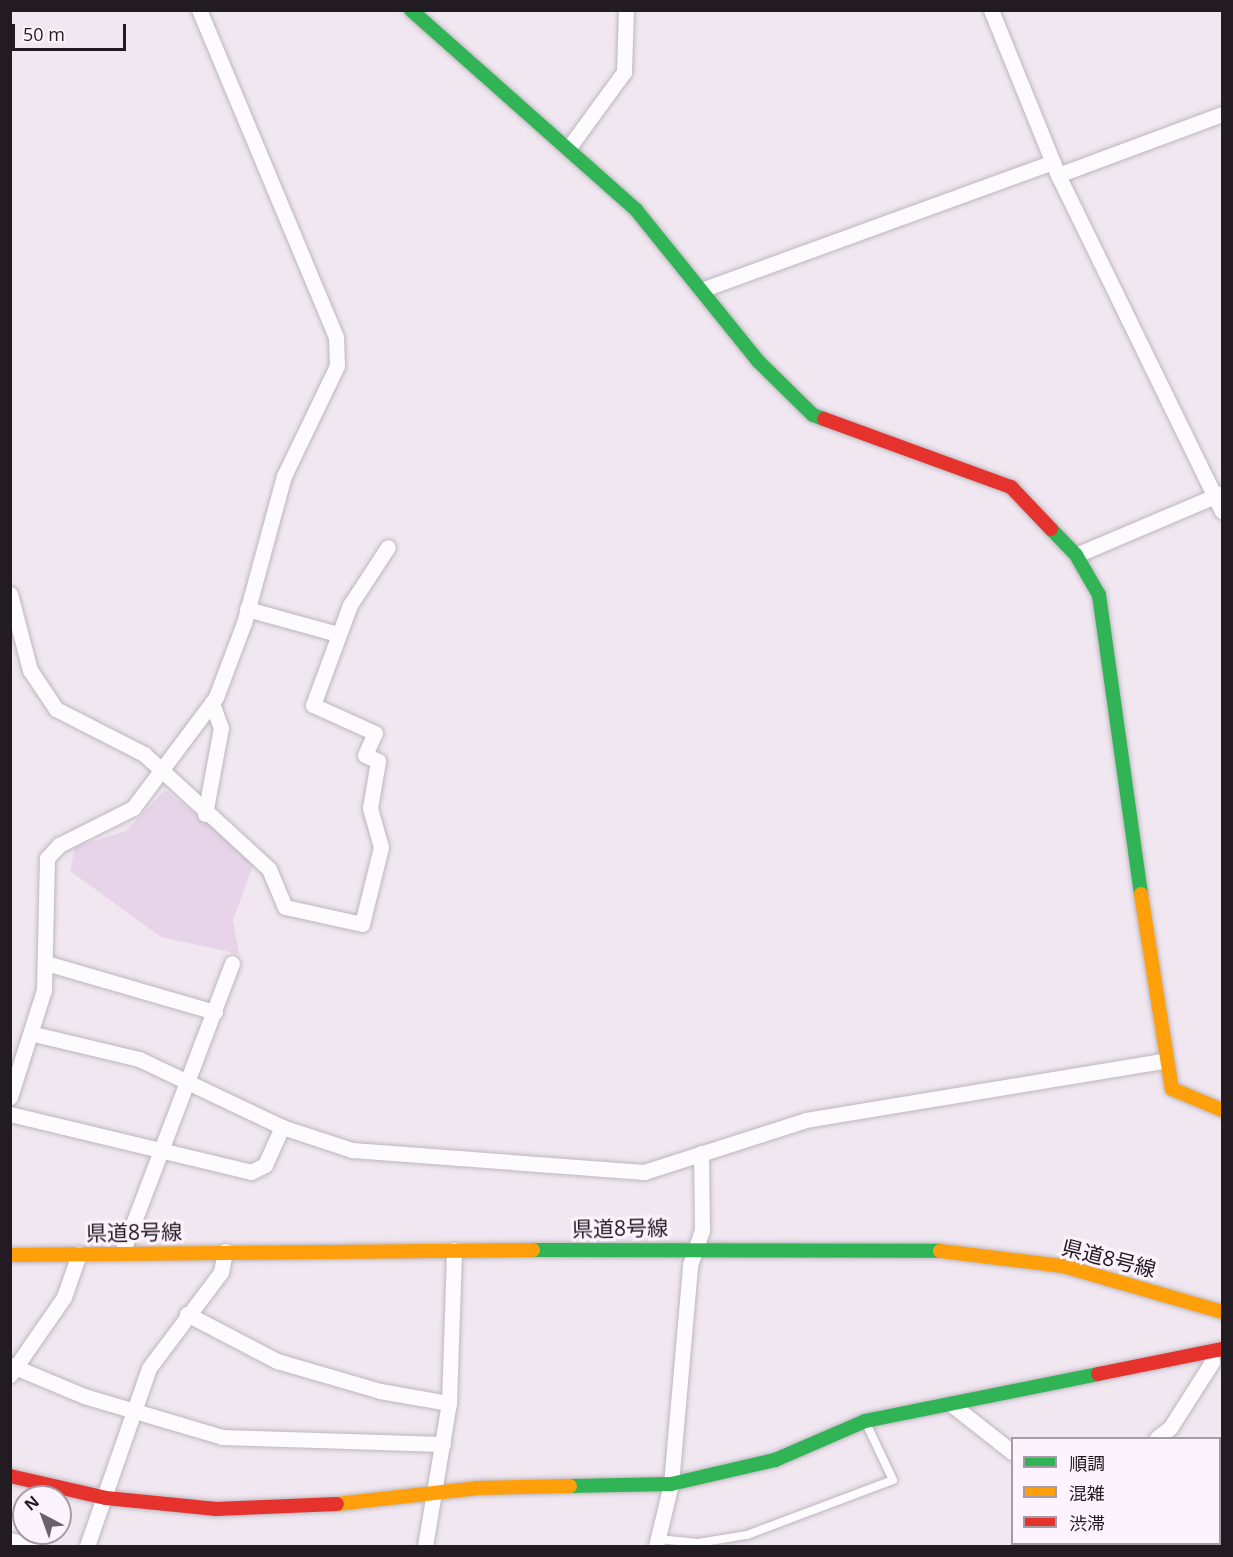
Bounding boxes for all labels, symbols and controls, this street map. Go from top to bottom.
scale bar [15,12,129,50]
text: 50 m [23,22,65,46]
street label: 県道8号線 [572,1215,668,1241]
street label: 県道8号線 [86,1219,182,1245]
street label: 県道8号線 [1059,1234,1159,1282]
legend [1011,1437,1221,1545]
text: 順調 [1069,1451,1105,1475]
text: 混雑 [1069,1481,1105,1505]
north arrow [12,1485,72,1545]
text: N [19,1490,44,1516]
text: 渋滞 [1069,1511,1105,1535]

